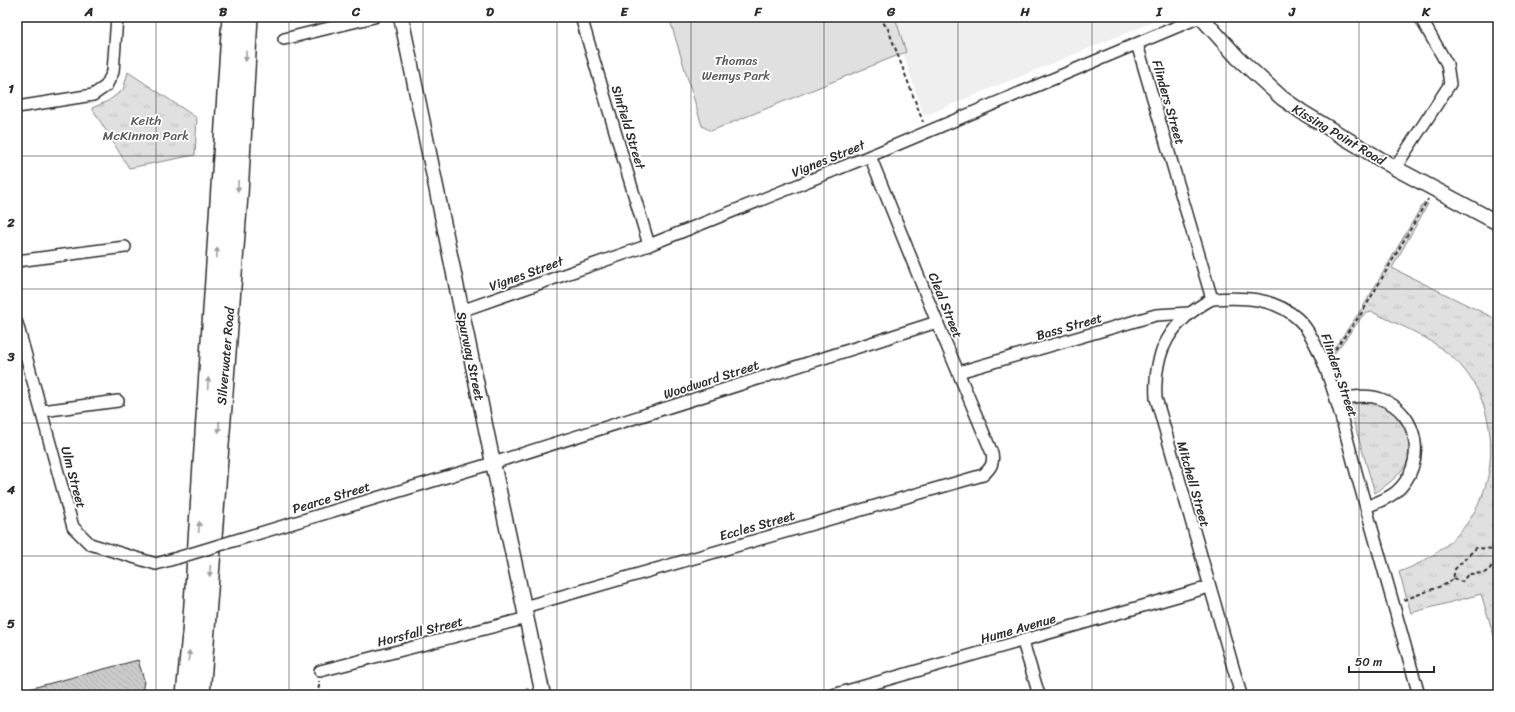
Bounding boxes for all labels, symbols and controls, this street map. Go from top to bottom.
text: A [84,0,93,23]
text: B [219,0,228,23]
text: C [351,0,361,23]
text: D [486,0,494,23]
text: E [620,0,629,23]
text: F [753,0,762,23]
text: G [886,0,896,23]
text: H [1019,0,1030,23]
text: I [1155,0,1163,23]
text: J [1288,0,1296,23]
text: K [1421,0,1431,23]
park label: Thomas Wemys Park [702,49,770,87]
one-way arrow [242,50,249,62]
street label: Flinders Street [1145,57,1192,148]
text: 1 [8,77,14,100]
street label: Sinfield Street [605,82,652,173]
street label: Kissing Point Road [1288,97,1391,172]
park label: Keith McKinnon Park [103,109,189,147]
street label: Vignes Street [788,133,869,184]
one-way arrow [235,180,242,192]
text: 2 [6,211,15,234]
one-way arrow [214,247,221,259]
street label: Vignes Street [486,249,567,298]
street label: Cleal Street [922,269,969,342]
street label: Silverwater Road [210,305,241,406]
street label: Bass Street [1033,306,1105,347]
street label: Spurway Street [450,309,491,403]
street label: Flinders Street [1314,330,1365,421]
text: 3 [6,345,15,368]
street label: Woodward Street [660,353,762,406]
one-way arrow [205,377,212,389]
one-way arrow [216,421,223,433]
street label: Mitchell Street [1170,438,1217,530]
street label: Ulm Street [54,444,93,511]
street label: Pearce Street [289,475,373,520]
text: 4 [6,478,16,501]
street label: Eccles Street [717,504,798,547]
one-way arrow [195,521,202,533]
one-way arrow [207,565,214,577]
street label: Hume Avenue [978,607,1059,650]
street label: Horsfall Street [375,610,466,653]
text: 5 [7,612,15,635]
scale bar [1349,648,1434,674]
one-way arrow [186,650,193,662]
text: 50 m [1355,651,1382,673]

